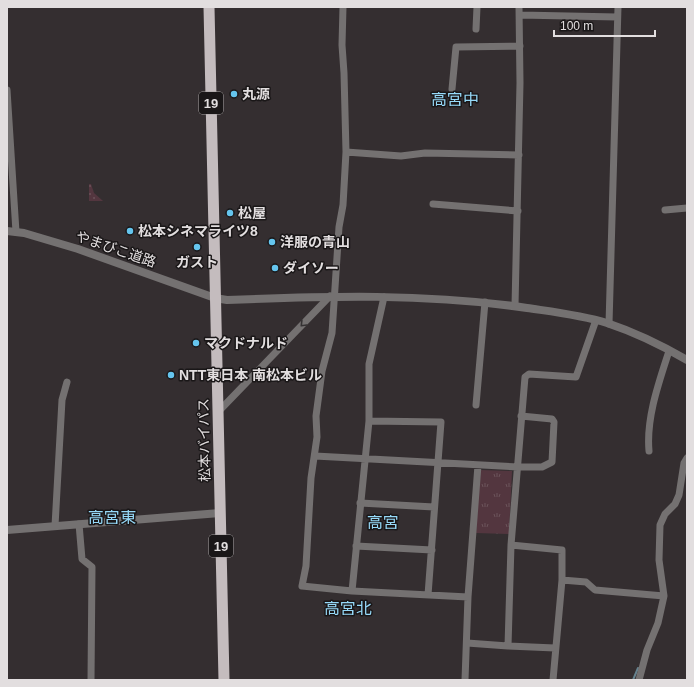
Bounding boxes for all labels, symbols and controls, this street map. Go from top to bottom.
scale bar [554,12,655,38]
text: 100 m [560,19,593,33]
place label: 丸源 [242,86,270,102]
marker: 丸源 [229,89,239,99]
district label: 高宮中 [431,91,479,108]
road number: 19 [199,92,223,114]
place label: 松屋 [238,205,266,221]
marker: 松屋 [225,208,235,218]
place label: 松本シネマライツ8 [138,223,258,239]
marker: 松本シネマライツ8 [125,226,135,236]
street label: やまびこ道路 [74,228,158,270]
place label: 洋服の青山 [280,234,350,250]
marker: 洋服の青山 [267,237,277,247]
marker: ガスト [192,242,202,252]
place label: ガスト [176,254,218,270]
place label: ダイソー [283,260,339,276]
marker: ダイソー [270,263,280,273]
one-way arrow [300,319,307,327]
place label: マクドナルド [204,335,288,351]
marker: マクドナルド [191,338,201,348]
place label: NTT東日本 南松本ビル [179,367,322,383]
marker: NTT東日本 南松本ビル [166,370,176,380]
street label: 松本バイパス [195,398,213,482]
district label: 高宮東 [88,509,136,526]
district label: 高宮 [367,514,399,531]
road number: 19 [209,535,233,557]
district label: 高宮北 [324,600,372,617]

